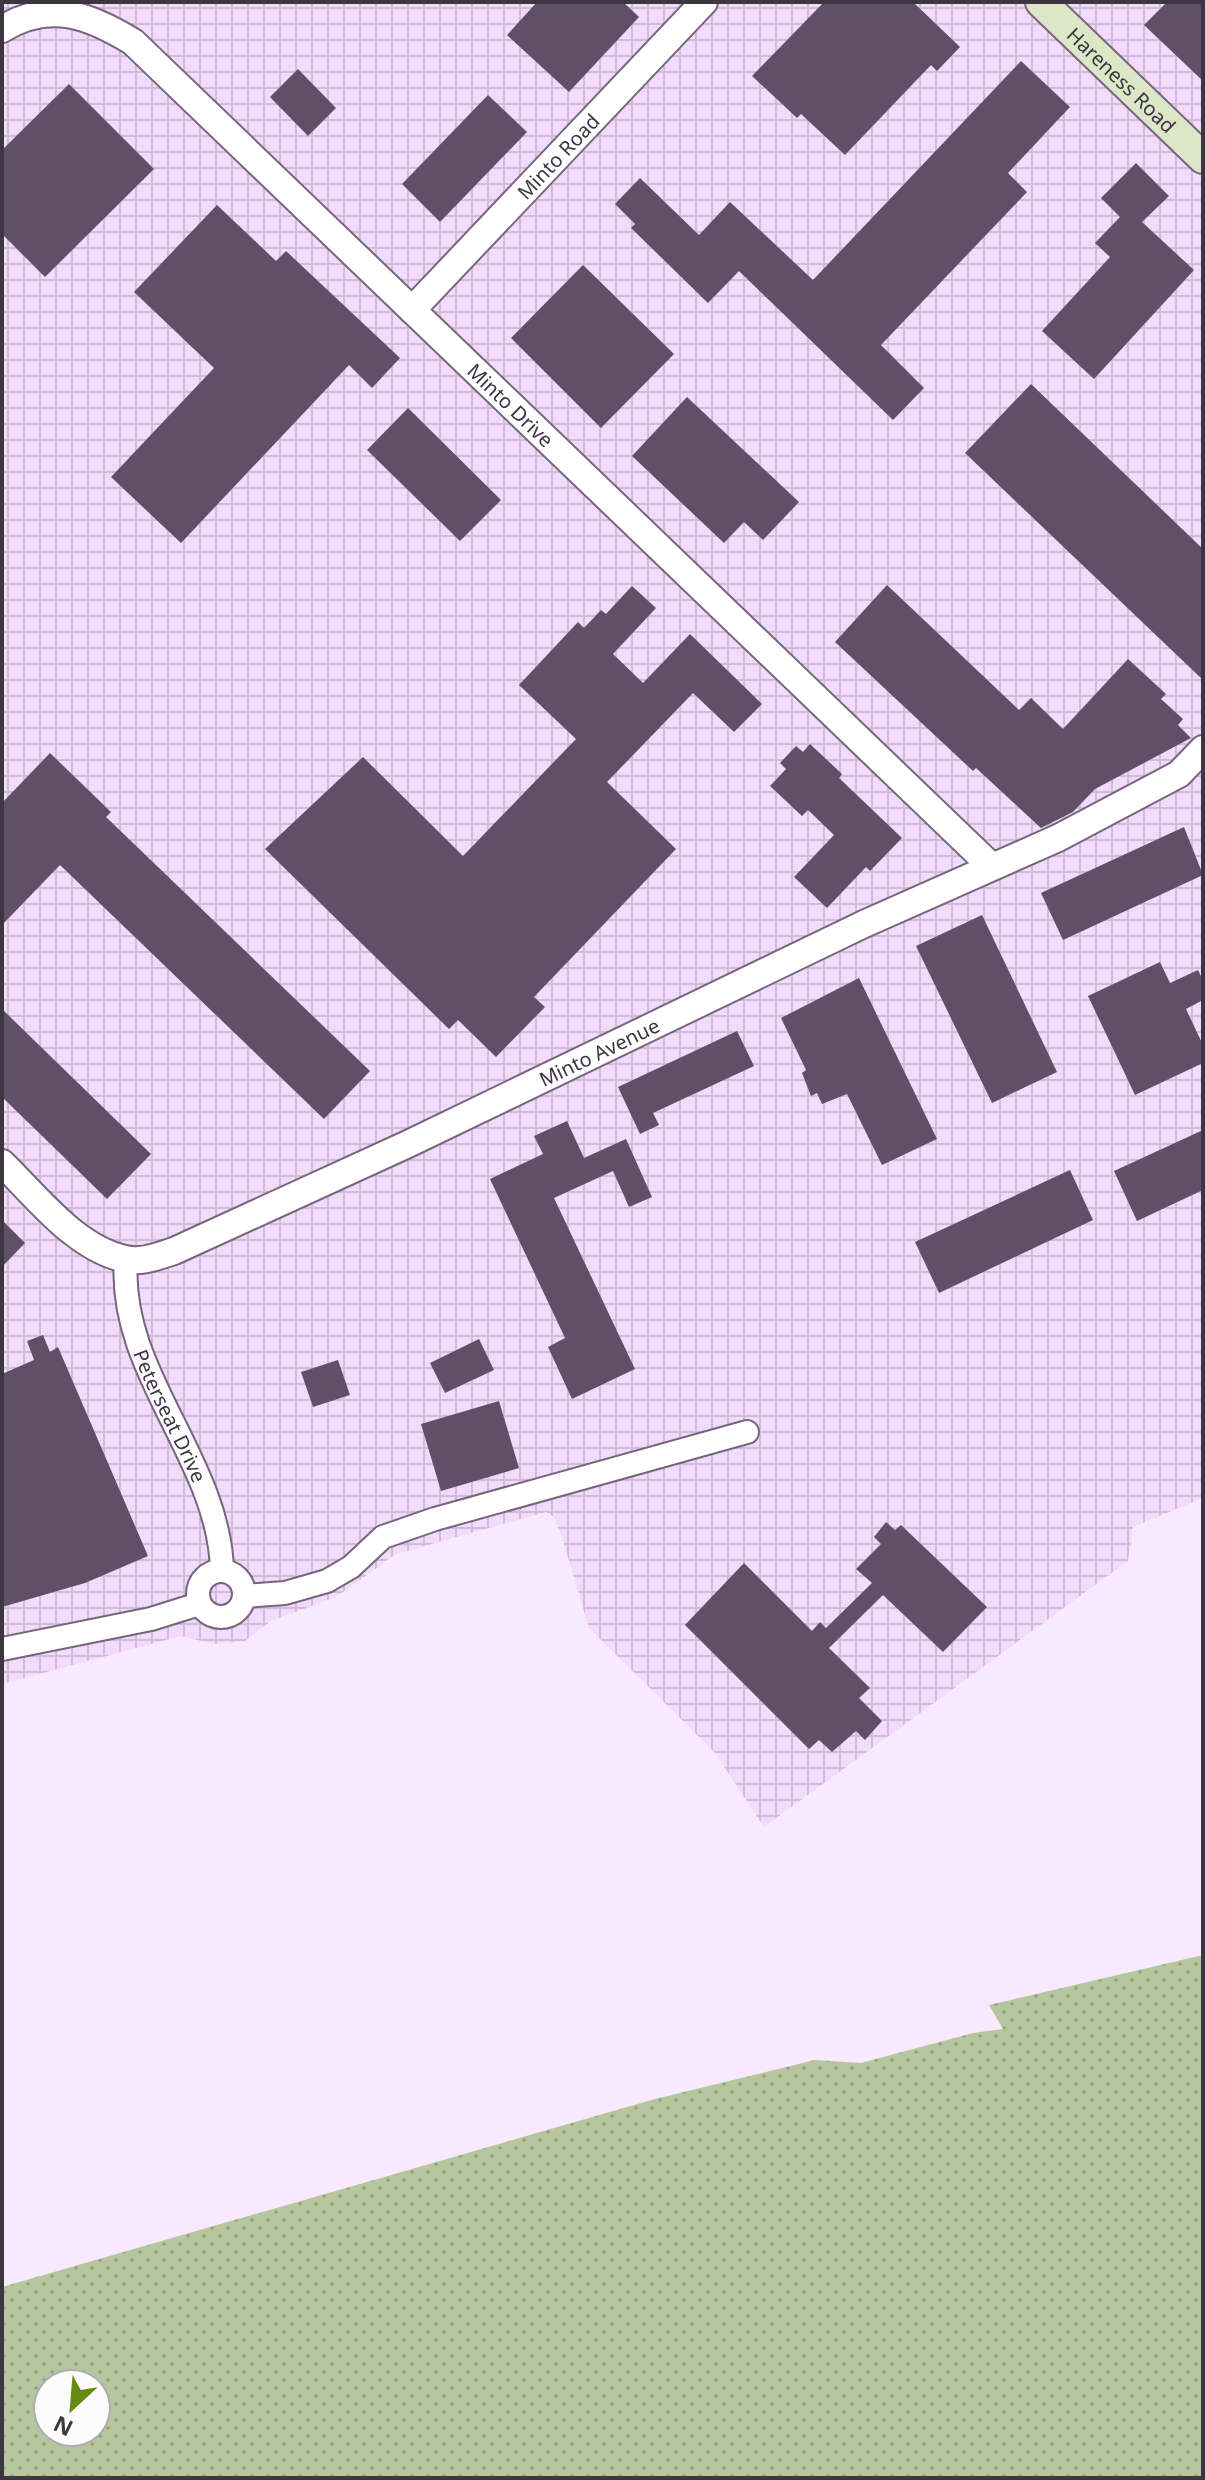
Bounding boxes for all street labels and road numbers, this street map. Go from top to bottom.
street label: Hareness Road [1061,21,1182,138]
street label: Minto Road [511,108,605,205]
street label: Minto Drive [462,357,560,453]
street label: Minto Avenue [534,1011,664,1092]
street label: Peterseat Drive [128,1345,213,1486]

